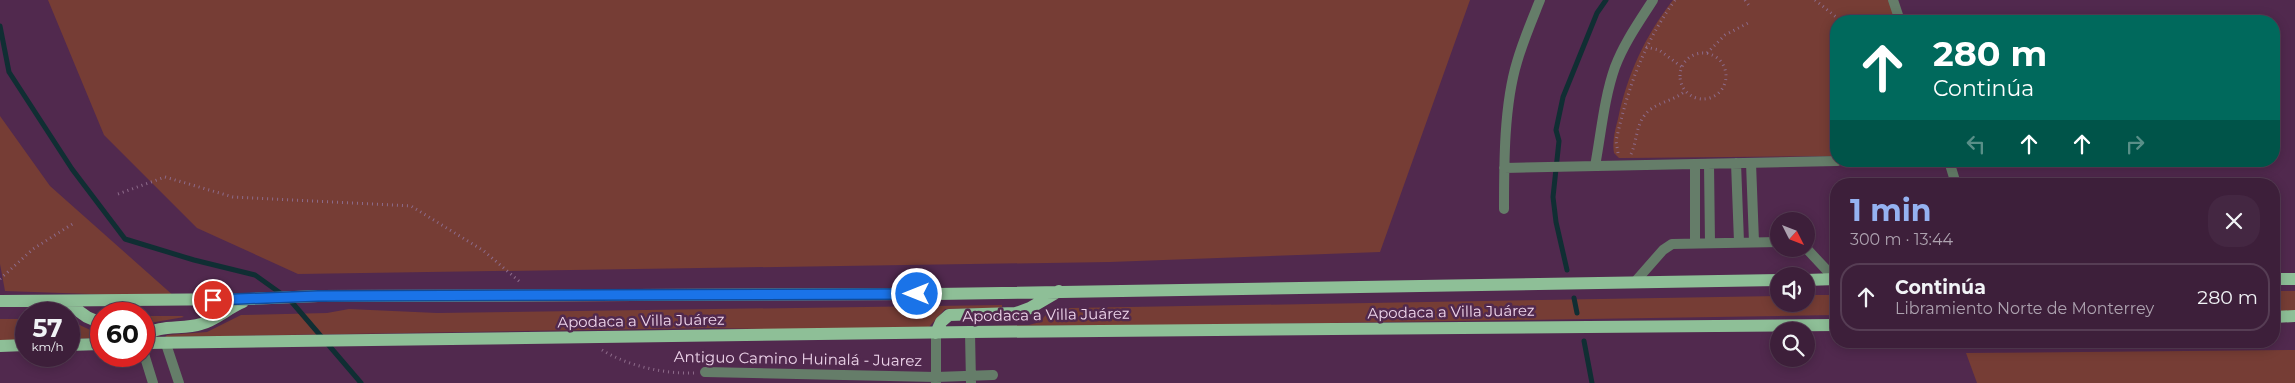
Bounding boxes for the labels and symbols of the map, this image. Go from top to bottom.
north arrow [1770,212,1815,258]
position arrow [890,267,942,319]
pin [192,279,234,321]
street label: Apodaca a Villa Juárez [1367,301,1535,322]
speed limit sign: 60 [90,302,155,367]
street label: Apodaca a Villa Juárez [962,304,1130,325]
street label: Apodaca a Villa Juárez [557,310,725,331]
street label: Antiguo Camino Huinalá - Juarez [674,347,923,370]

